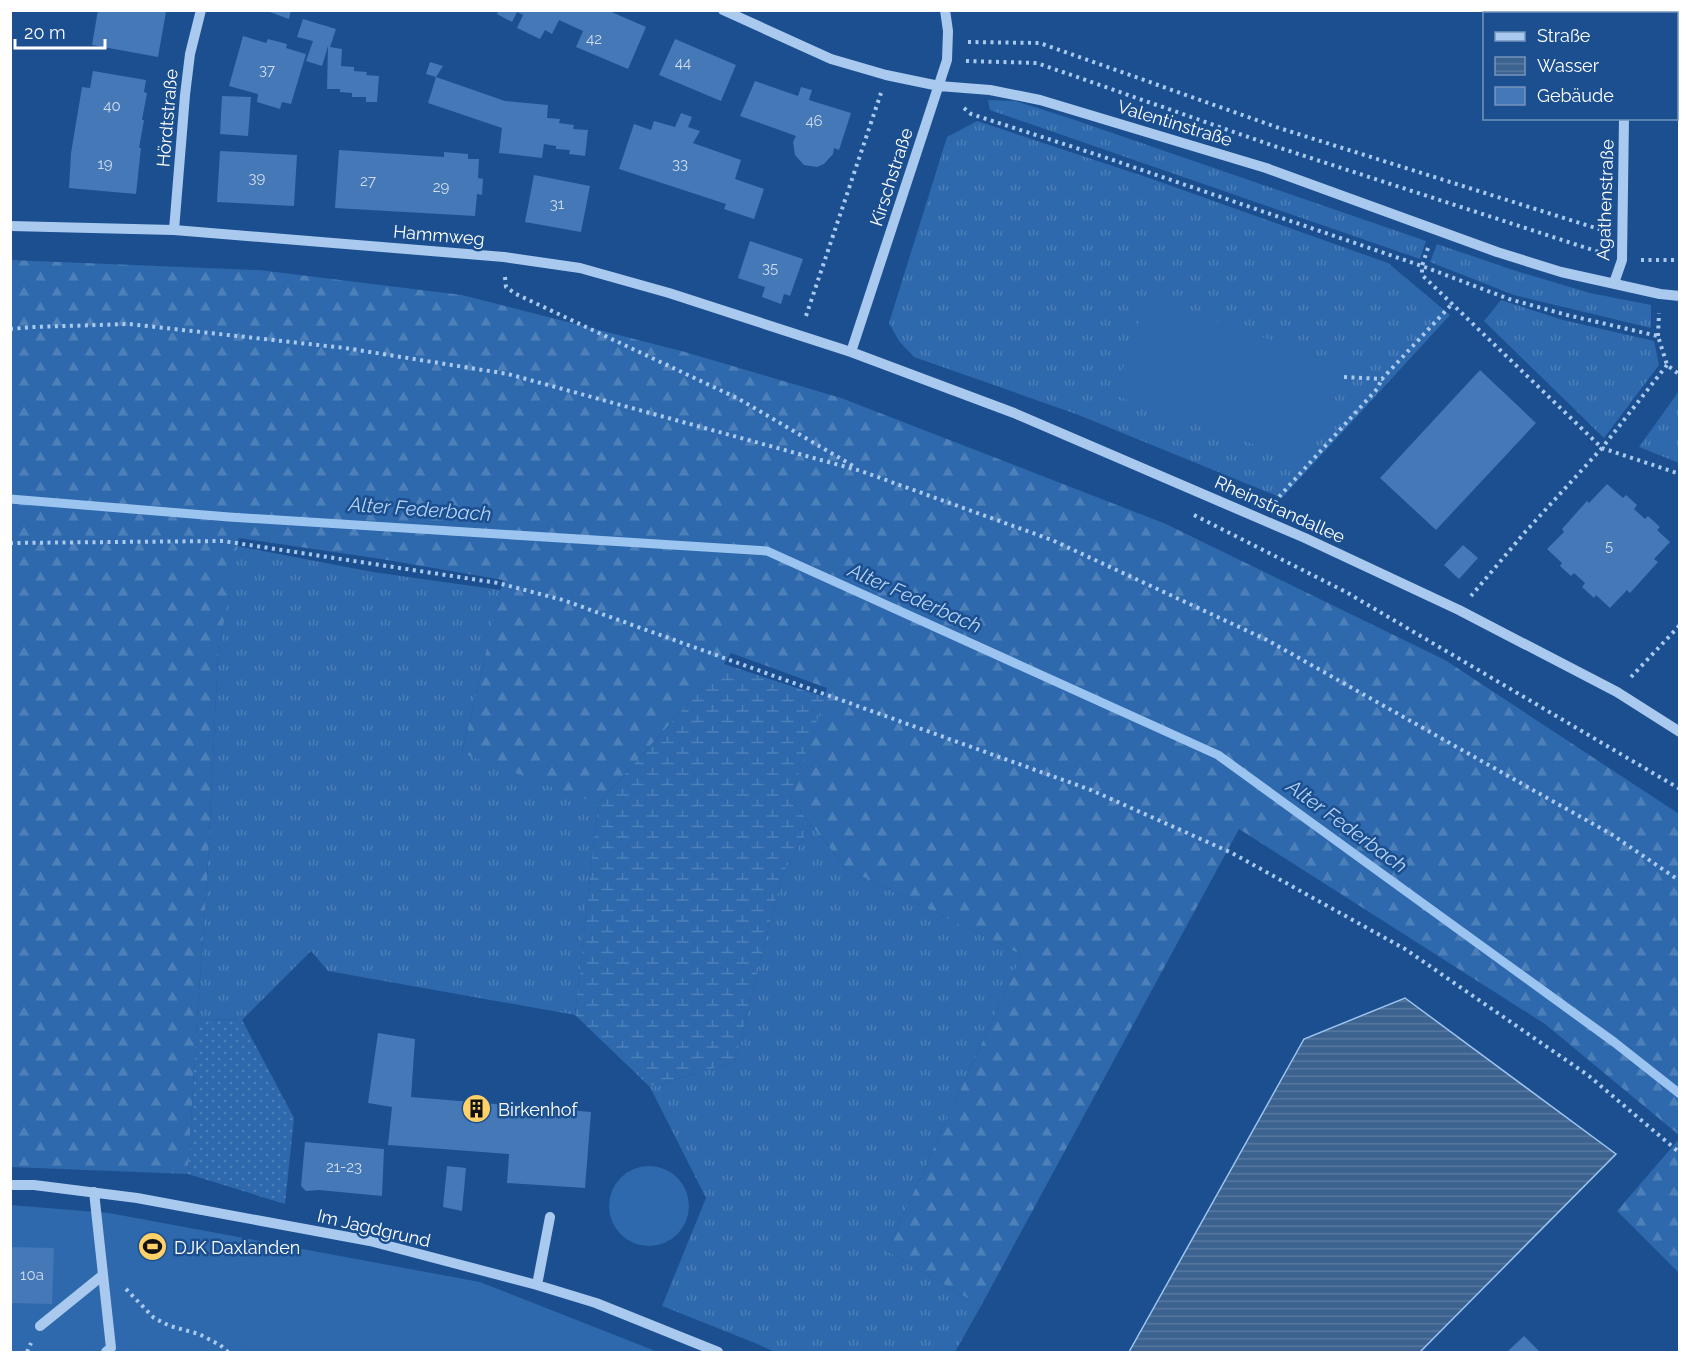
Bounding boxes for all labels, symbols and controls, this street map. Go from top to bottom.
scale bar [15,12,105,50]
legend [1483,12,1678,120]
text: 20 m [24,22,66,43]
text: Straße [1537,25,1591,46]
house number: 42 [586,30,602,48]
house number: 44 [675,54,691,72]
text: Wasser [1537,55,1600,76]
house number: 37 [259,61,275,79]
street label: Hördtstraße [152,68,182,168]
text: Gebäude [1537,85,1614,106]
street label: Valentinstraße [1115,96,1235,151]
house number: 40 [103,97,121,115]
house number: 46 [805,112,823,130]
street label: Kirschstraße [865,125,917,229]
street label: Agathenstraße [1592,138,1618,261]
house number: 19 [97,155,113,173]
house number: 33 [672,155,688,173]
house number: 39 [249,169,266,187]
house number: 27 [360,172,376,190]
house number: 29 [433,178,450,196]
house number: 31 [550,195,565,213]
street label: Hammweg [392,221,486,249]
house number: 35 [762,259,778,277]
street label: Rheinstrandallee [1212,471,1349,547]
water label: Alter Federbach [347,492,492,526]
house number: 5 [1605,537,1613,555]
water label: Alter Federbach [844,558,985,638]
water label: Alter Federbach [1281,774,1412,878]
building icon: Birkenhof [461,1093,493,1125]
place label: Birkenhof [498,1099,578,1120]
house number: 21-23 [326,1158,362,1176]
street label: Im Jagdgrund [315,1205,433,1251]
sports icon: DJK Daxlanden [137,1231,169,1263]
place label: DJK Daxlanden [174,1237,300,1258]
house number: 10a [20,1266,44,1284]

